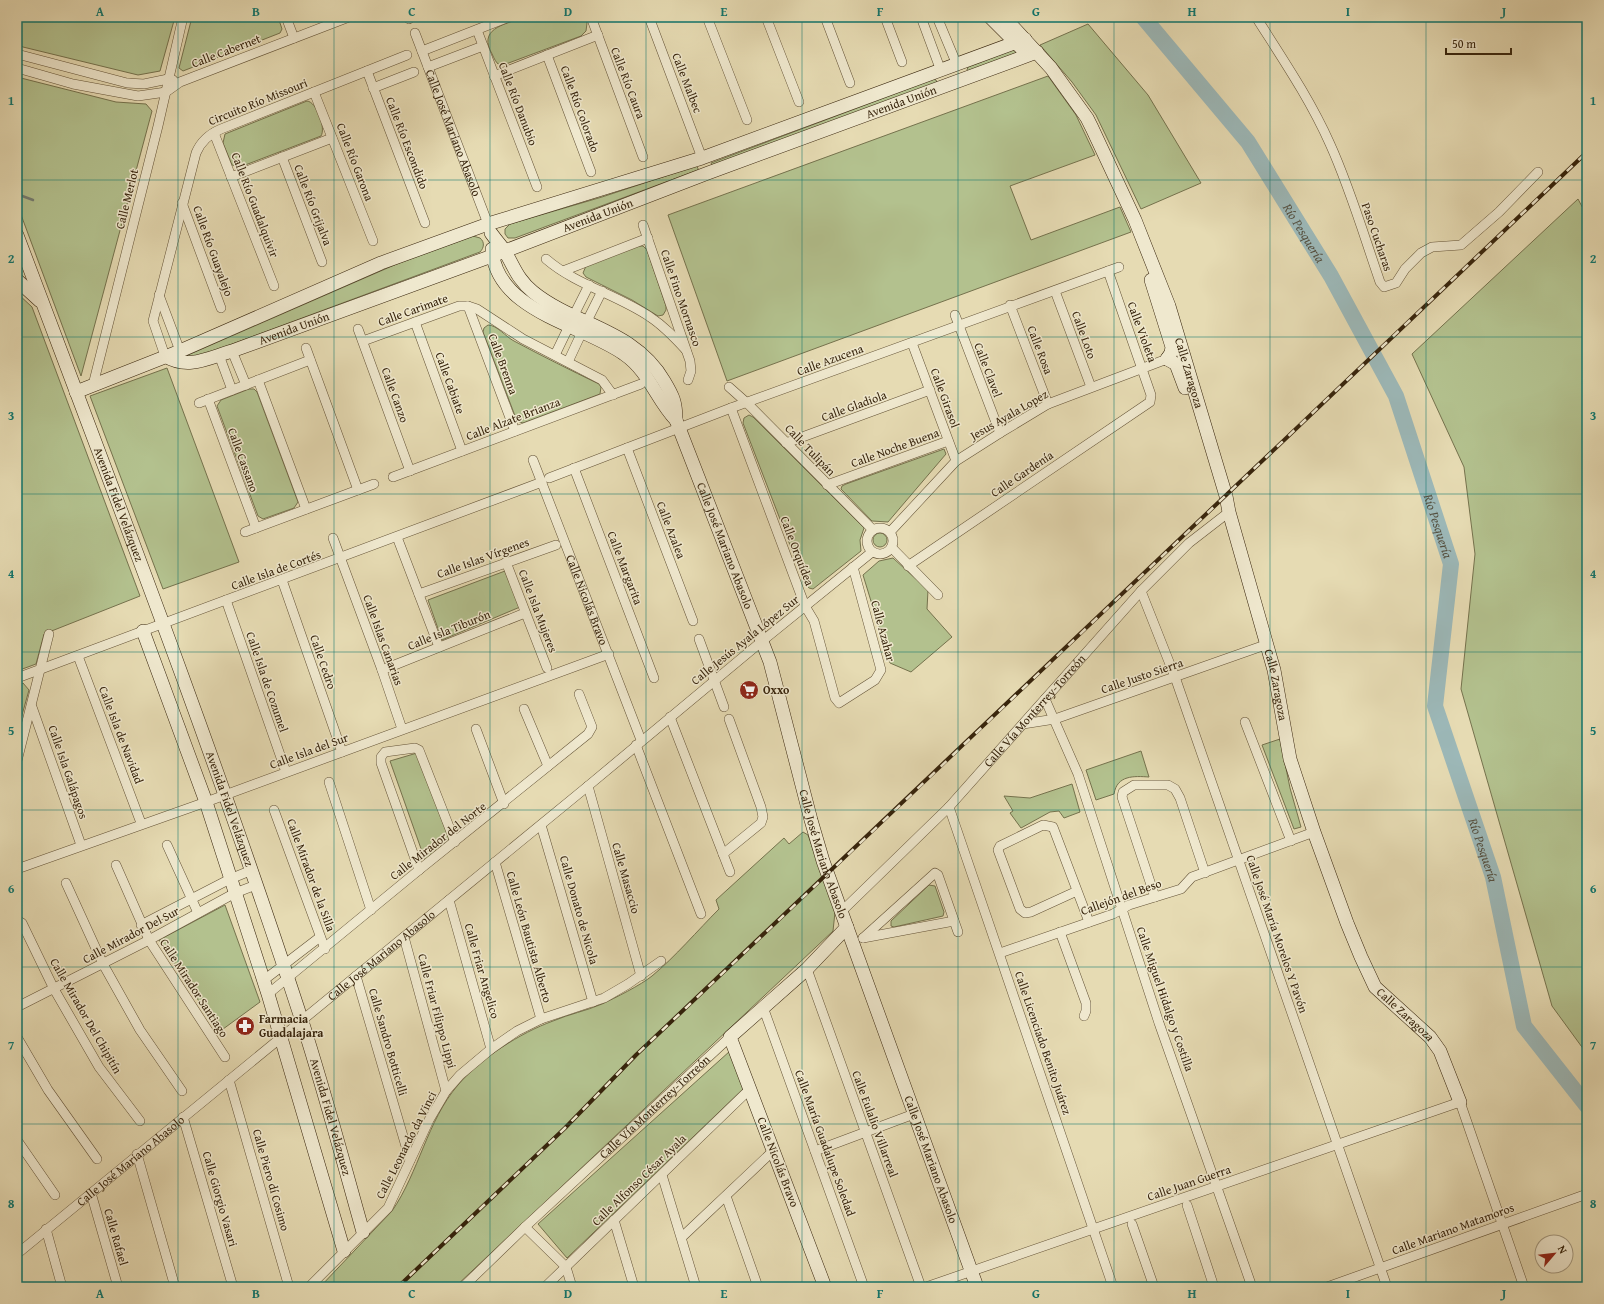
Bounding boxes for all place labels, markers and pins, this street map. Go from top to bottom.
supermarket icon: Oxxo [738,679,760,701]
place label: Oxxo [763,681,790,698]
place label: Farmacia Guadalajara [259,1010,324,1041]
pharmacy icon: Farmacia Guadalajara [234,1015,256,1037]

